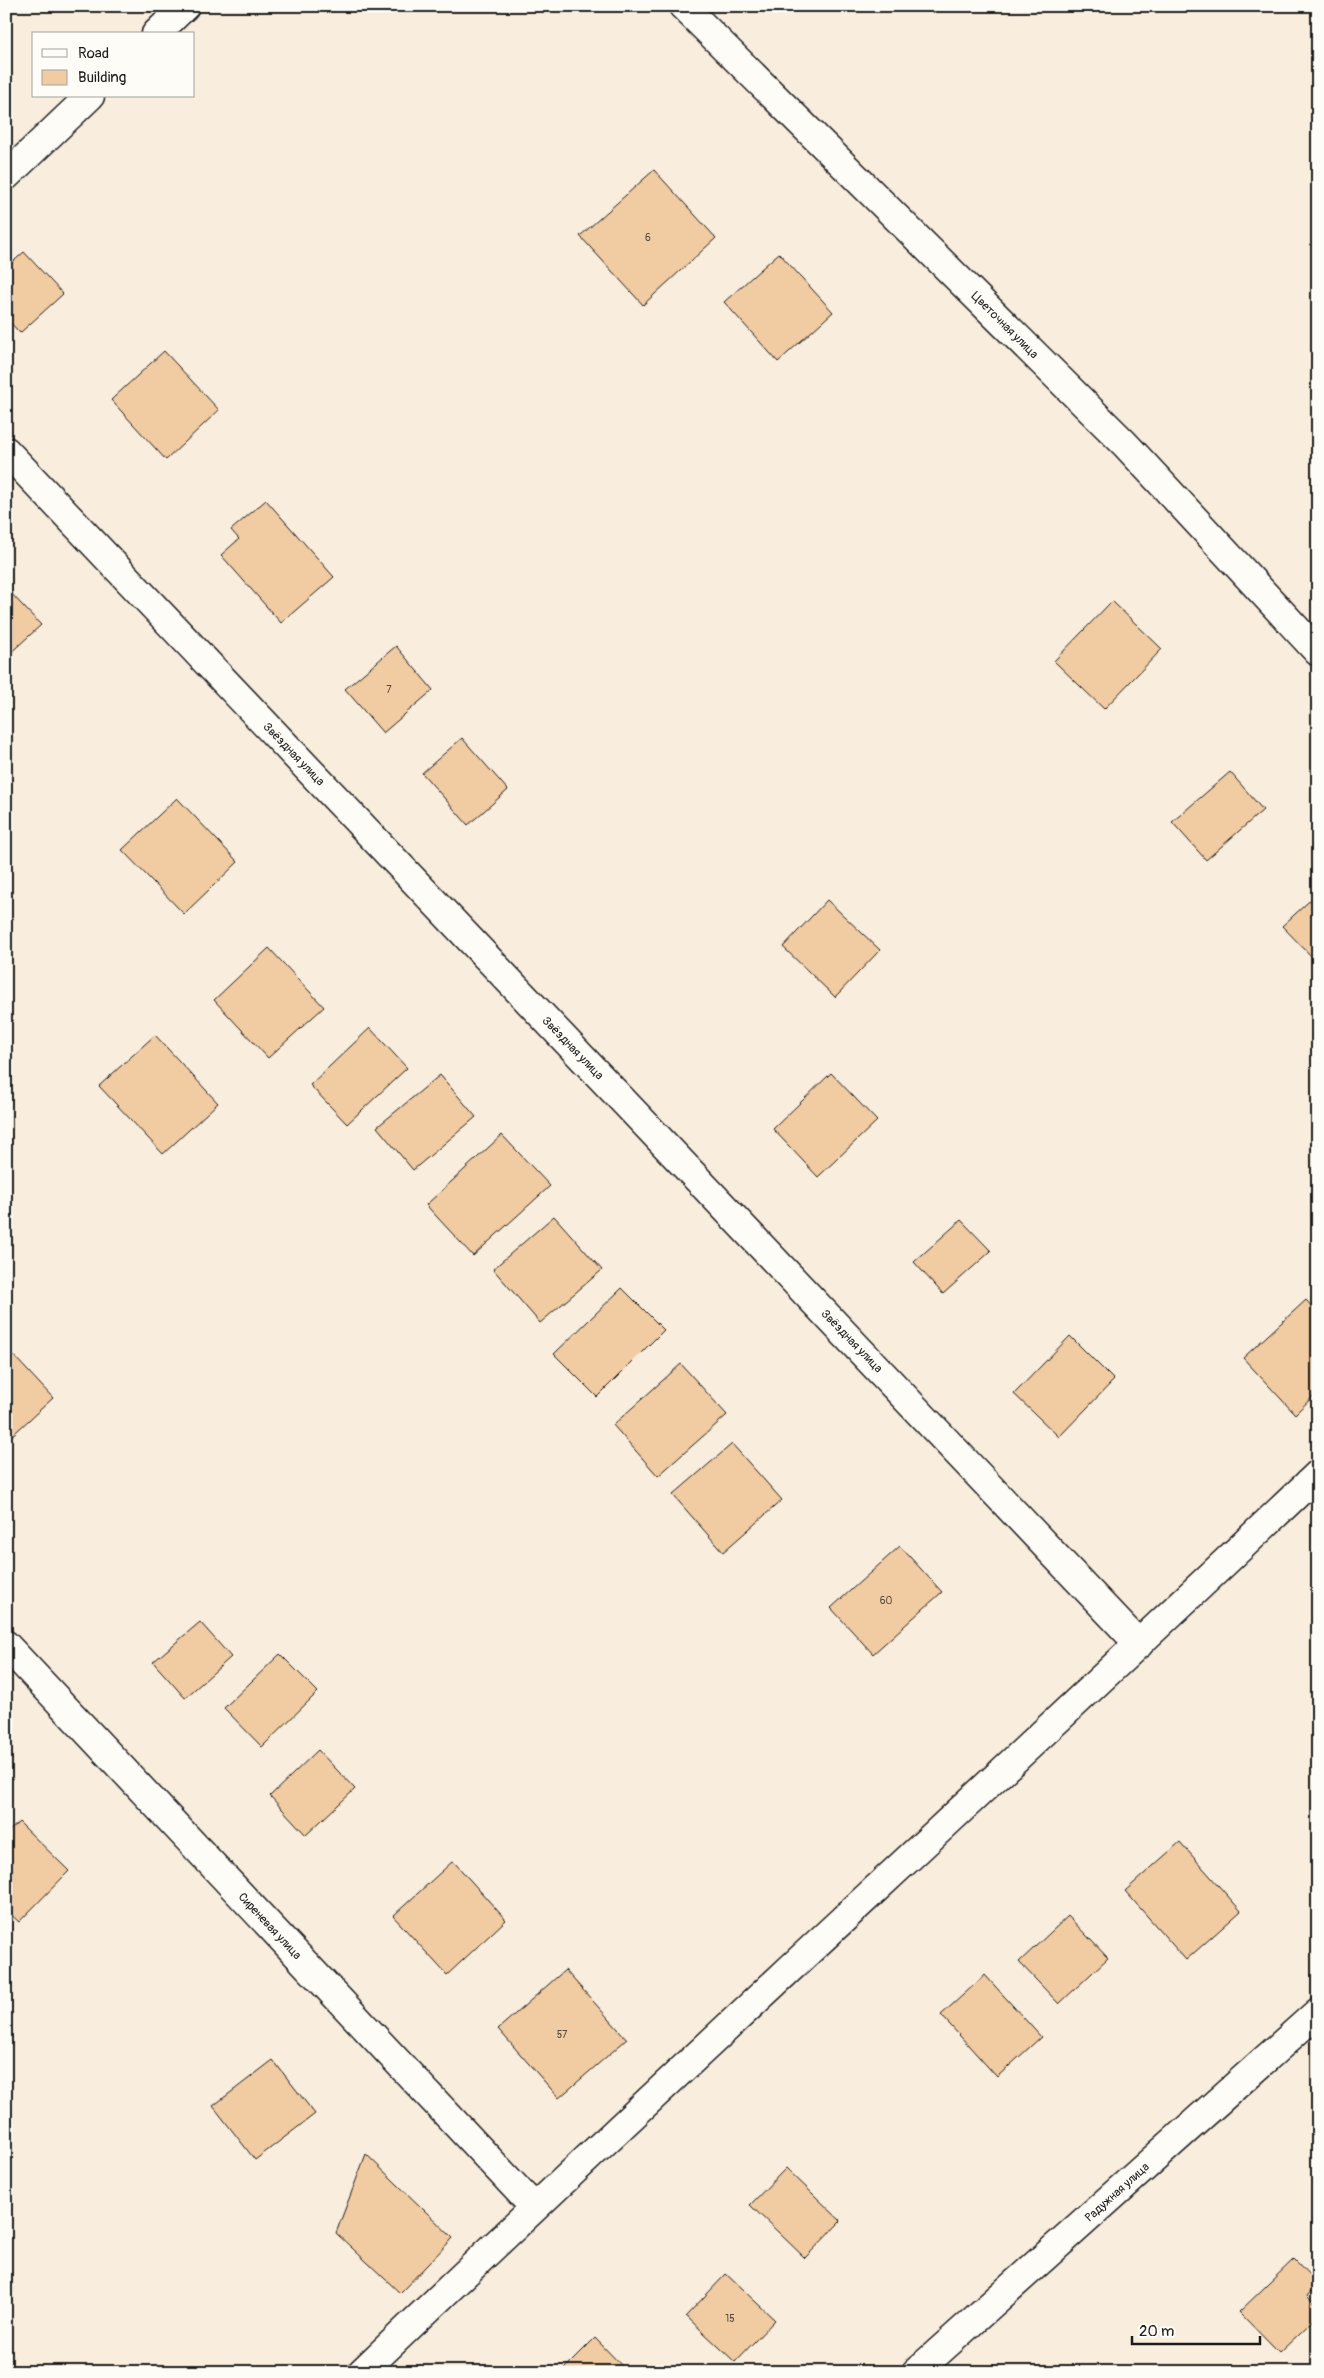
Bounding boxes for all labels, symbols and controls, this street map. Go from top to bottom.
legend [32,32,195,98]
text: Road [78,44,109,63]
text: Building [78,68,126,87]
house number: 6 [645,232,651,244]
street label: Цветочная улица [968,289,1042,362]
house number: 7 [386,684,392,696]
street label: Звёздная улица [260,720,328,789]
street label: Звёздная улица [539,1014,607,1083]
street label: Звёздная улица [818,1307,886,1376]
house number: 60 [880,1595,892,1607]
street label: Сиреневая улица [235,1890,305,1963]
house number: 57 [557,2029,568,2041]
street label: Радужная улица [1082,2159,1153,2225]
house number: 15 [725,2313,735,2325]
scale bar [1132,2313,1259,2345]
text: 20 m [1139,2322,1174,2341]

